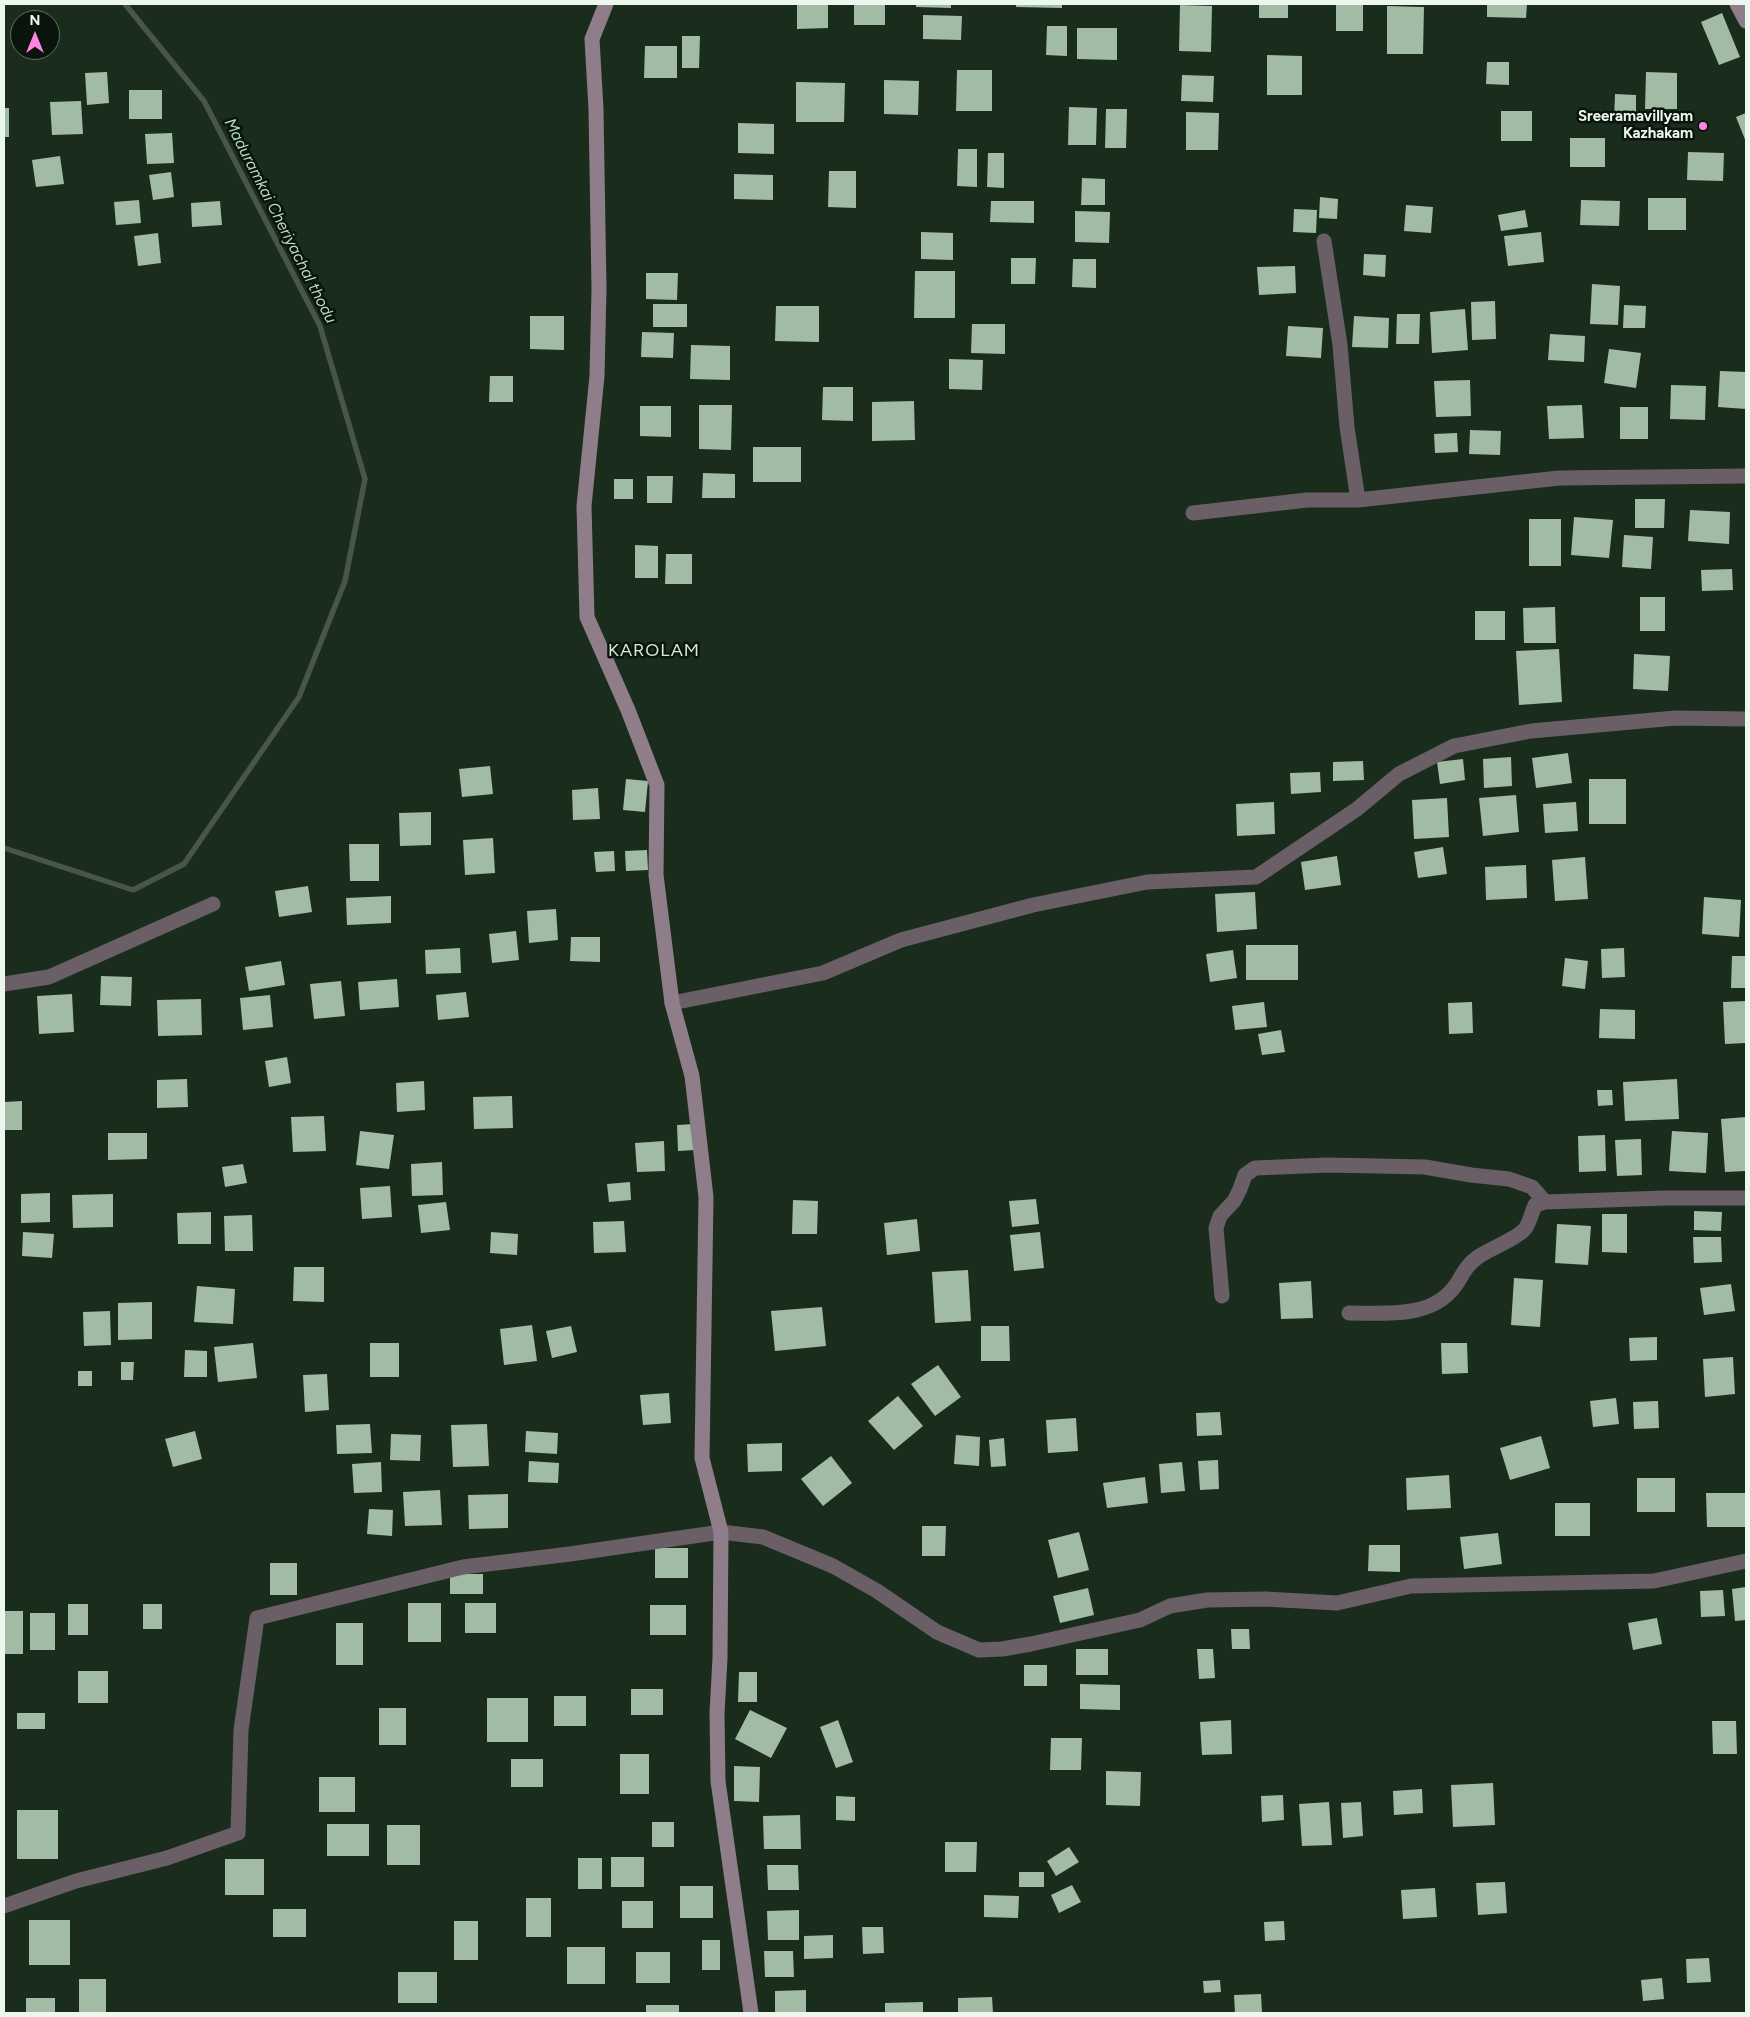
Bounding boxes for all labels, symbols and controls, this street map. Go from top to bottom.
north arrow [10,10,60,60]
text: N [30,12,40,29]
place label: Sreeramavillyam Kazhakam [1578,108,1693,143]
water label: Maduramkai Cheriyachal thodu [220,115,340,327]
marker: Sreeramavillyam Kazhakam [1697,120,1709,132]
district label: KAROLAM [607,640,701,662]

